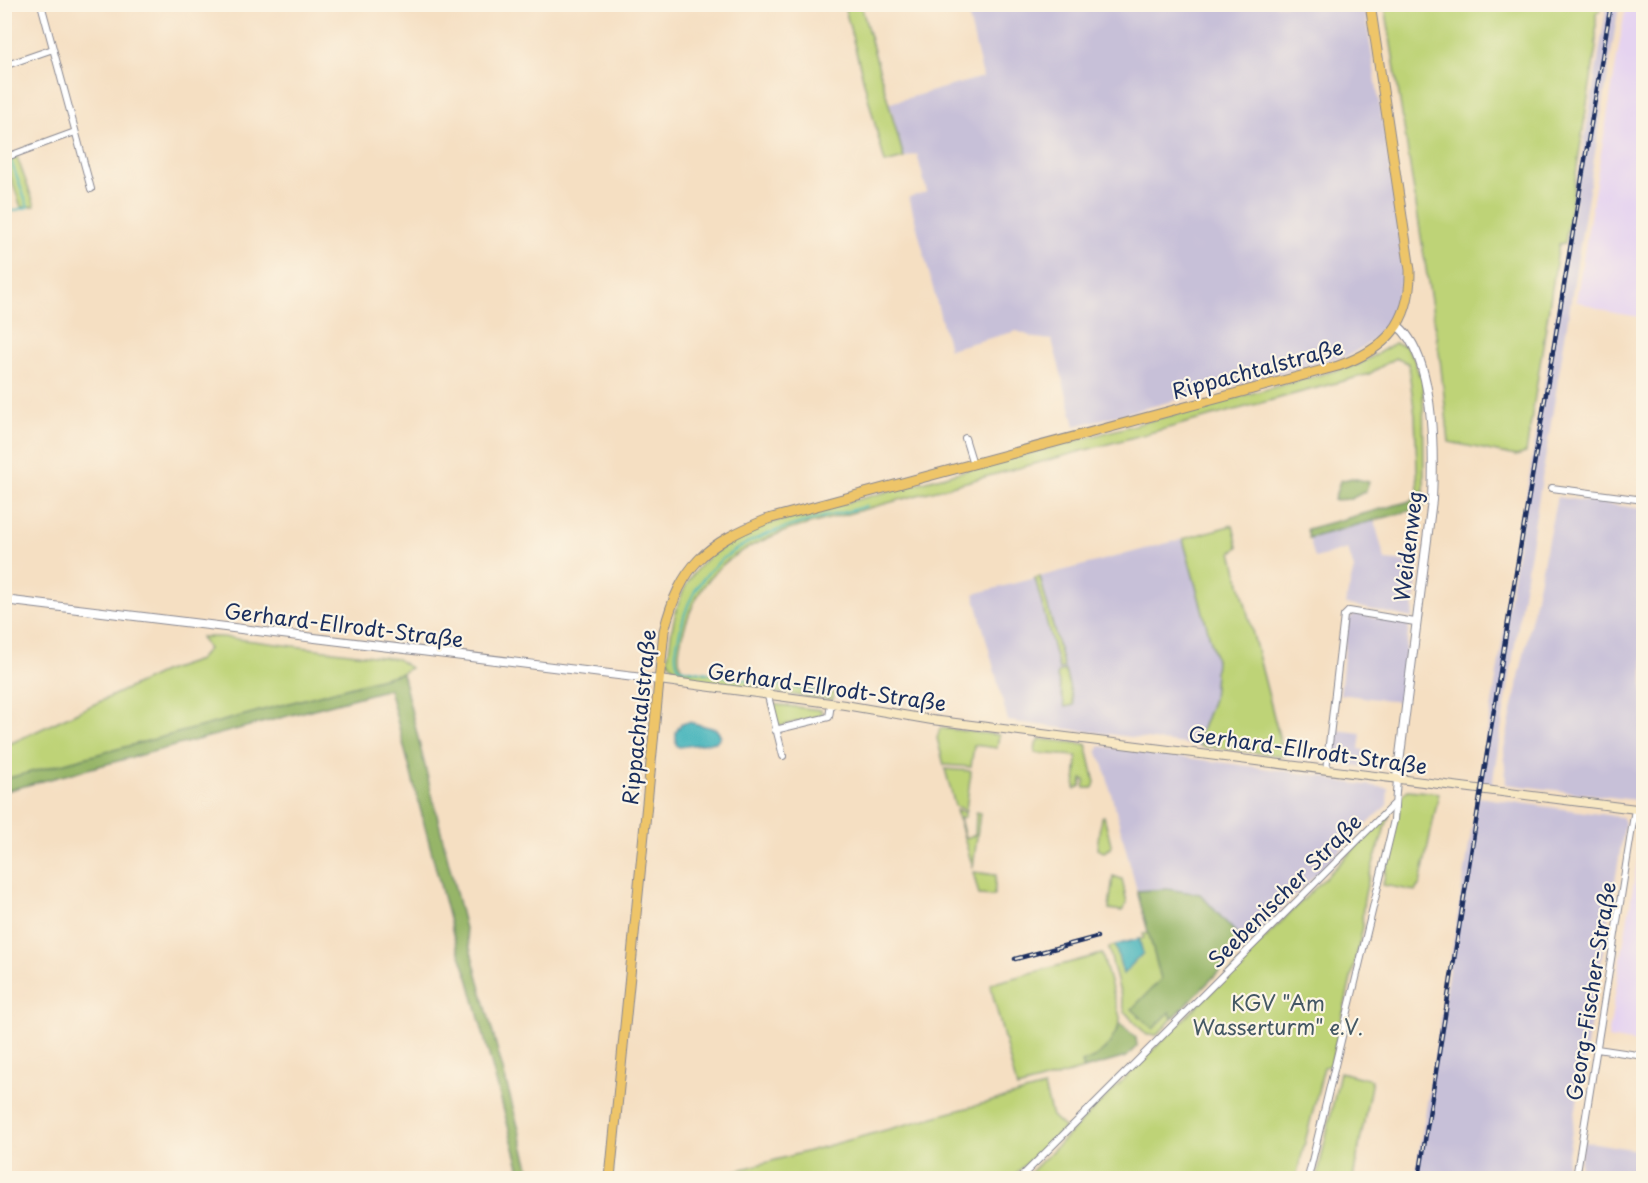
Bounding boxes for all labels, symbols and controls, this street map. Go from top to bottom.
street label: Rippachtalstraße [1168,330,1346,406]
street label: Weidenweg [1384,489,1430,603]
street label: Gerhard-Ellrodt-Straße [223,593,465,655]
street label: Rippachtalstraße [613,628,663,806]
street label: Gerhard-Ellrodt-Straße [706,653,948,719]
street label: Gerhard-Ellrodt-Straße [1187,716,1429,782]
street label: Seebenischer Straße [1200,806,1368,974]
street label: Georg-Fischer-Straße [1557,879,1623,1103]
park label: KGV "Am Wasserturm" e.V. [1193,986,1363,1042]

